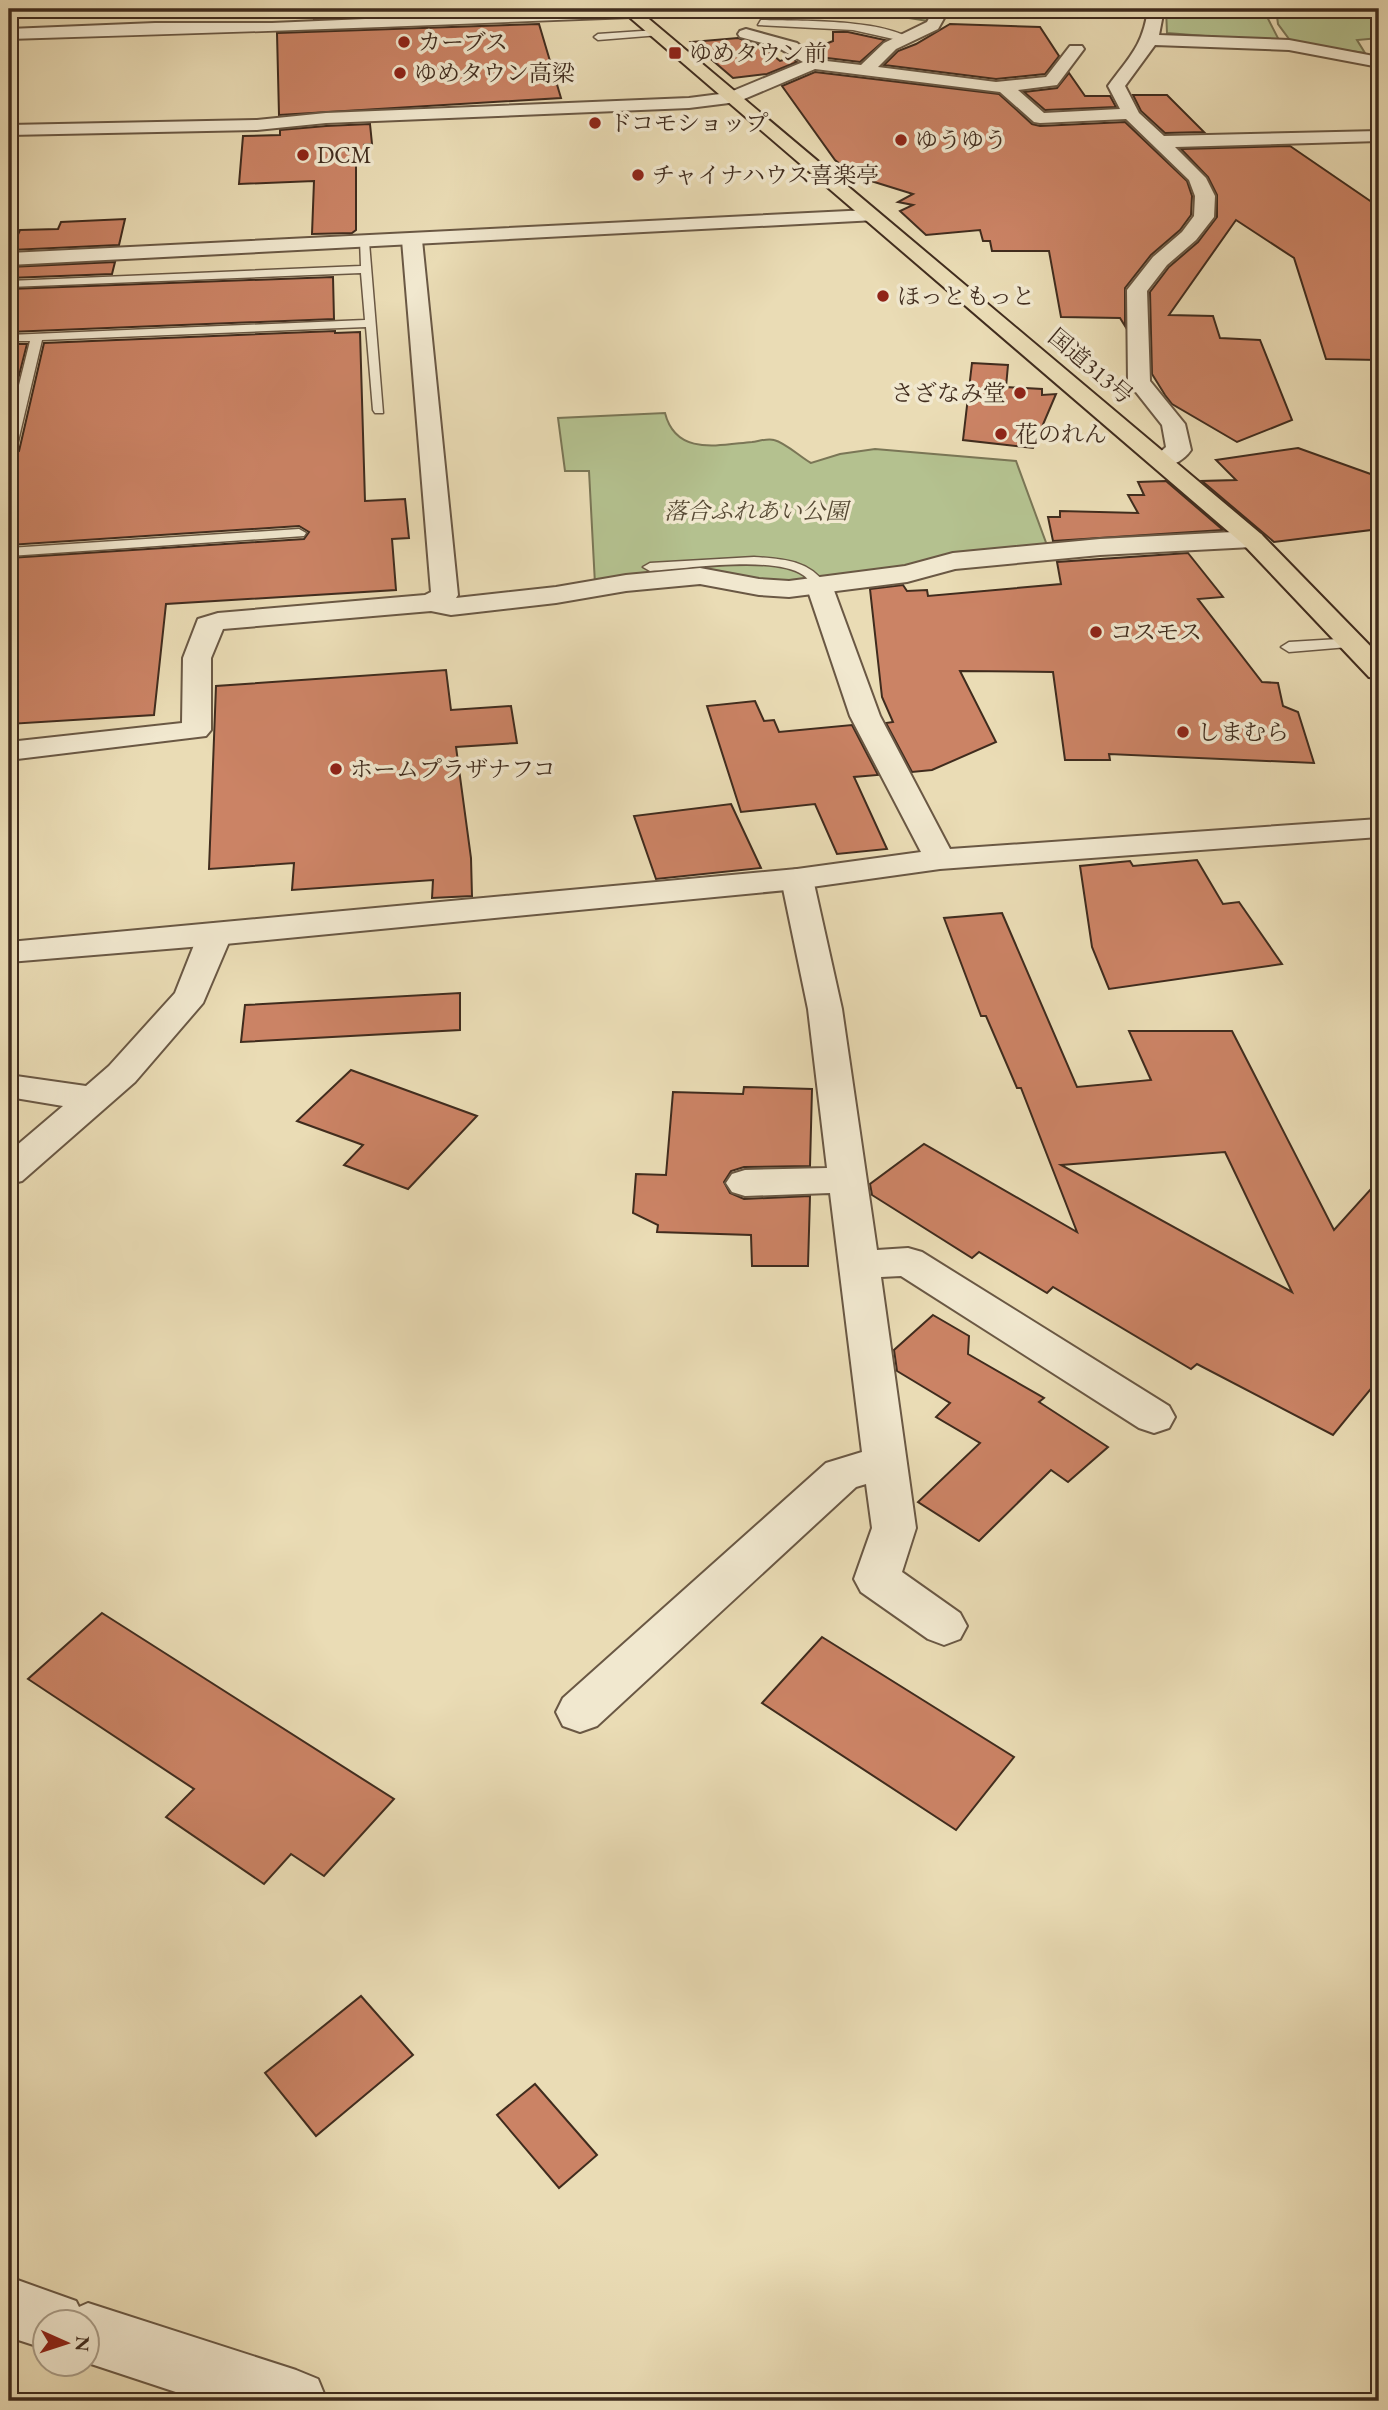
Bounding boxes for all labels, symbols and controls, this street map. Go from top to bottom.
place label: カーブス [418,27,508,57]
marker: カーブス [396,34,412,50]
place label: ゆめタウン前 [689,38,827,68]
marker: ゆめタウン前 [667,45,683,61]
place label: ゆめタウン高梁 [414,58,575,88]
marker: ゆめタウン高梁 [392,65,408,81]
place label: ドコモショップ [609,108,769,138]
marker: ドコモショップ [587,115,603,131]
place label: ゆうゆう [915,125,1007,155]
marker: ゆうゆう [893,132,909,148]
place label: DCM [317,140,371,170]
marker: DCM [295,147,311,163]
place label: チャイナハウス喜楽亭 [652,160,879,190]
marker: チャイナハウス喜楽亭 [630,167,646,183]
place label: ほっともっと [897,281,1035,311]
marker: ほっともっと [875,288,891,304]
street label: 国道313号 [1042,322,1140,410]
place label: さざなみ堂 [891,378,1006,408]
marker: さざなみ堂 [1012,385,1028,401]
place label: 花のれん [1015,419,1107,449]
marker: 花のれん [993,426,1009,442]
park label: 落合ふれあい公園 [664,496,852,526]
place label: コスモス [1110,617,1202,647]
marker: コスモス [1088,624,1104,640]
place label: しまむら [1197,717,1289,747]
marker: しまむら [1175,724,1191,740]
place label: ホームプラザナフコ [350,754,556,784]
marker: ホームプラザナフコ [328,761,344,777]
north arrow [32,2308,102,2378]
text: N [70,2336,95,2353]

